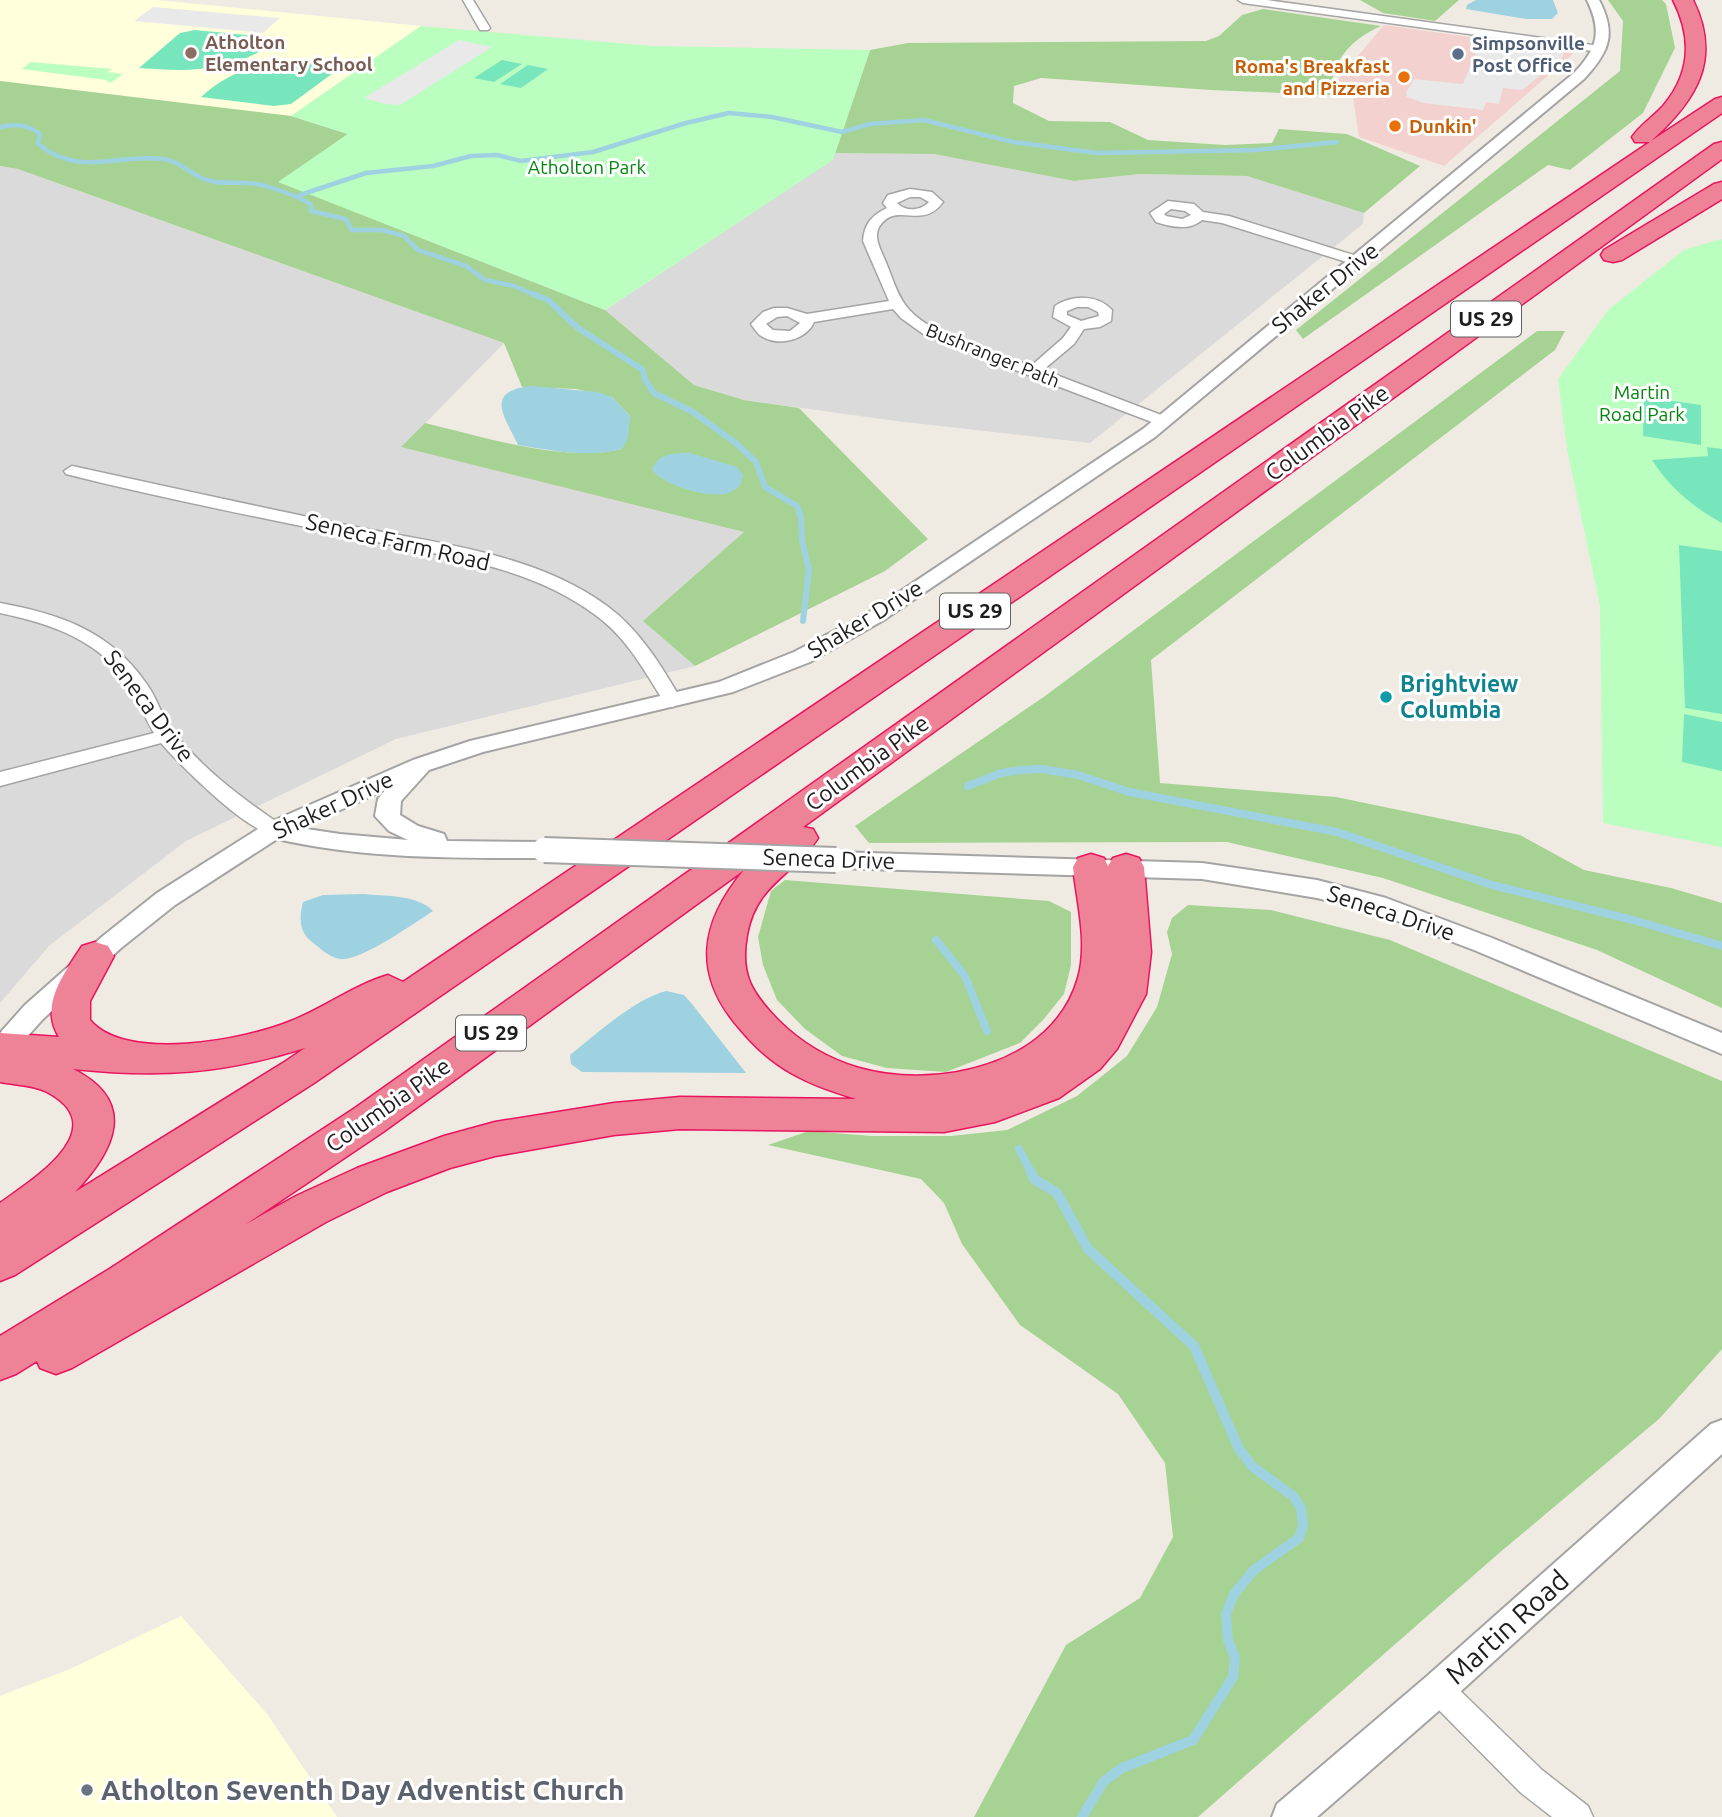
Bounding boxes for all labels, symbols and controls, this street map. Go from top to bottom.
place label: Atholton Elementary School [205,31,373,75]
place label: Simpsonville Post Office [1472,32,1585,76]
marker: Atholton Elementary School [183,45,199,61]
marker: Simpsonville Post Office [1450,46,1466,62]
place label: Roma's Breakfast and Pizzeria [1235,55,1390,99]
marker: Roma's Breakfast and Pizzeria [1396,69,1412,85]
place label: Dunkin' [1409,115,1476,137]
marker: Dunkin' [1387,118,1403,134]
park label: Atholton Park [528,156,647,178]
street label: Shaker Drive [1267,237,1383,338]
road number: US 29 [1451,302,1521,336]
street label: Bushranger Path [923,318,1063,392]
street label: Columbia Pike [1260,380,1393,486]
park label: Martin Road Park [1599,381,1685,425]
street label: Seneca Farm Road [304,508,493,575]
street label: Shaker Drive [803,575,927,663]
road number: US 29 [940,594,1010,628]
street label: Seneca Drive [99,645,199,766]
place label: Brightview Columbia [1400,671,1518,722]
marker: Brightview Columbia [1378,689,1394,705]
street label: Columbia Pike [800,710,933,816]
street label: Shaker Drive [269,766,397,843]
street label: Seneca Drive [762,844,896,873]
street label: Seneca Drive [1324,880,1458,945]
road number: US 29 [456,1016,526,1050]
street label: Columbia Pike [321,1052,455,1157]
street label: Martin Road [1439,1564,1574,1690]
place label: Atholton Seventh Day Adventist Church [101,1774,624,1805]
marker: Atholton Seventh Day Adventist Church [79,1782,95,1798]

